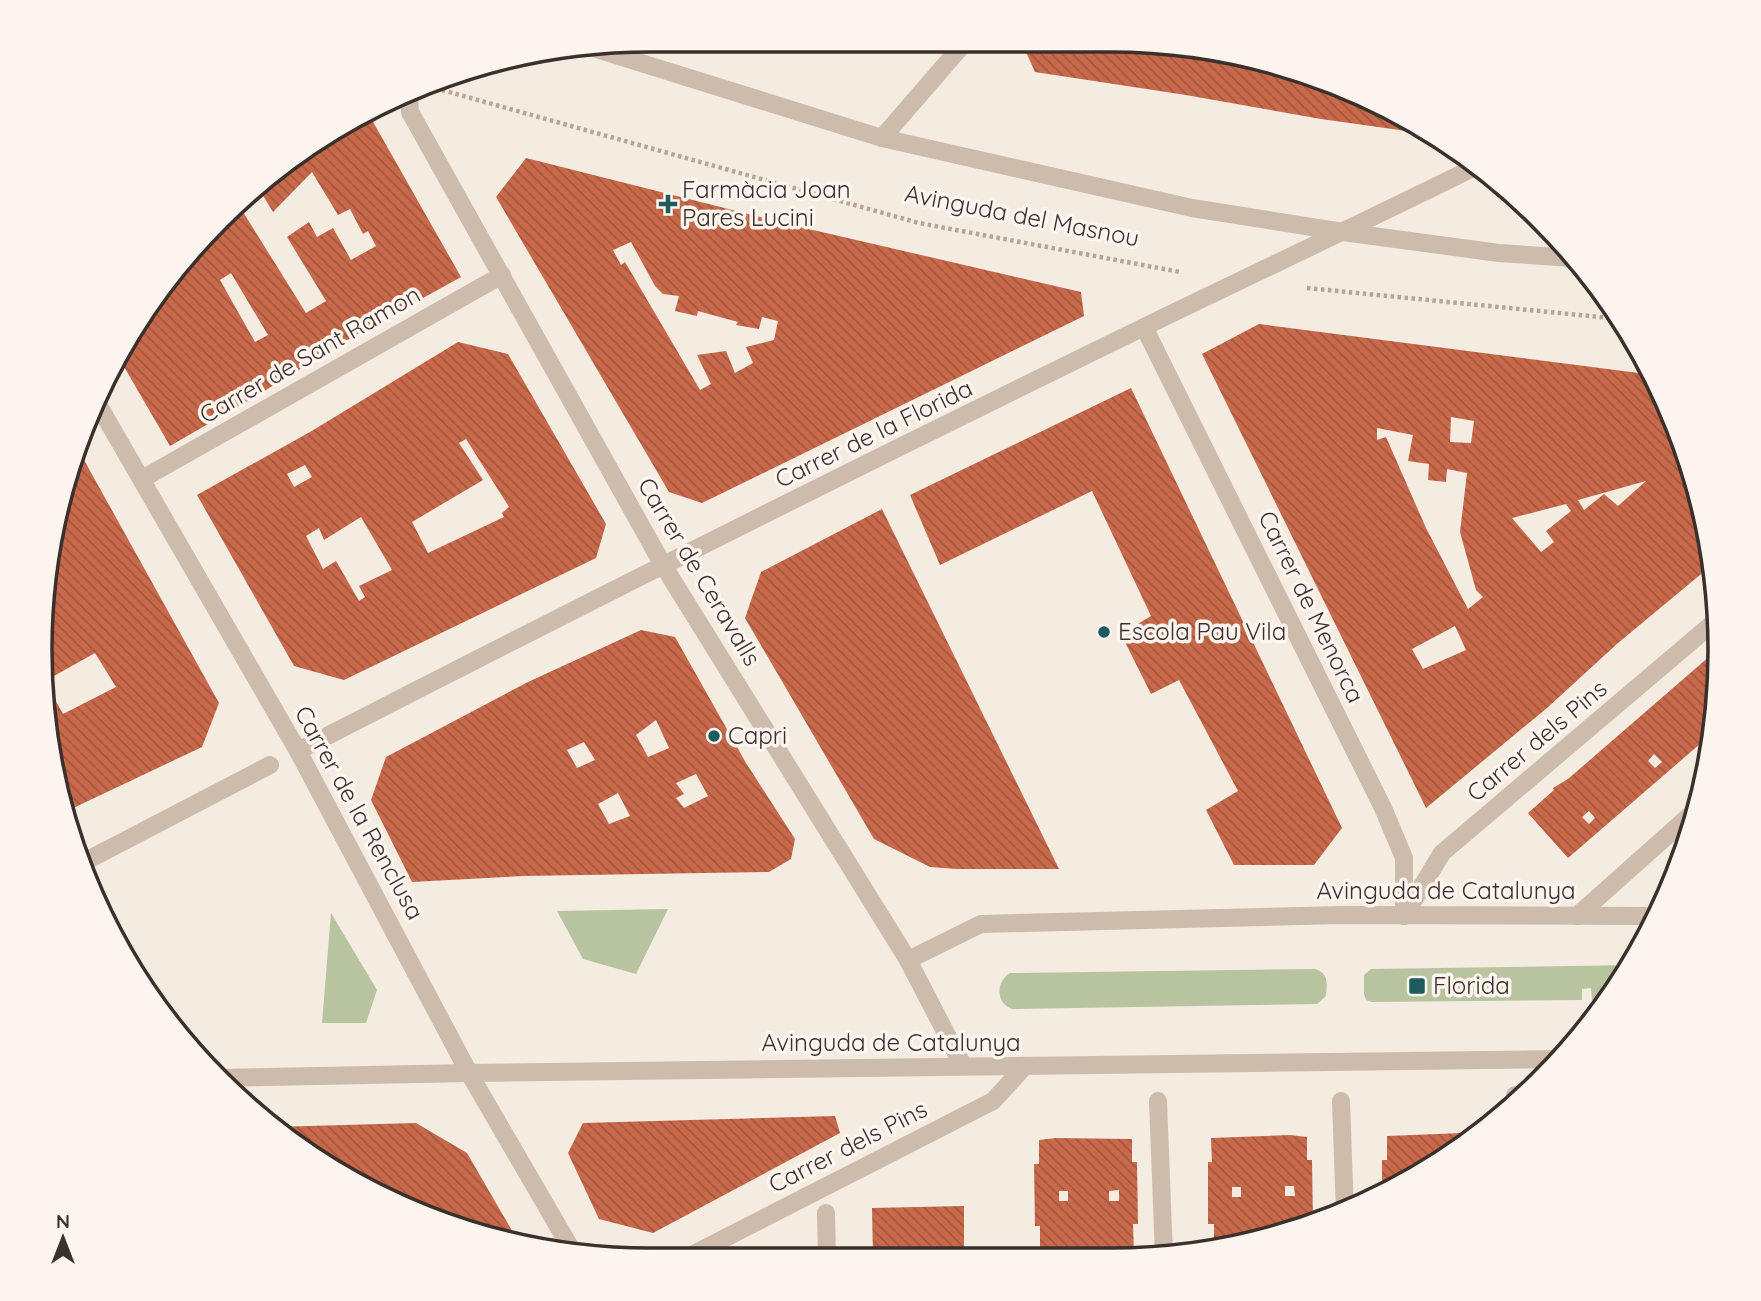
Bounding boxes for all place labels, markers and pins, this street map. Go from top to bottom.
place label: Farmàcia Joan Pares Lucini [682,174,851,232]
marker: Farmàcia Joan Pares Lucini [660,196,676,212]
place label: Escola Pau Vila [1118,616,1286,646]
marker: Escola Pau Vila [1096,624,1112,640]
place label: Capri [728,720,787,750]
marker: Capri [706,728,722,744]
place label: Florida [1433,970,1510,1000]
marker: Florida [1407,976,1427,996]

